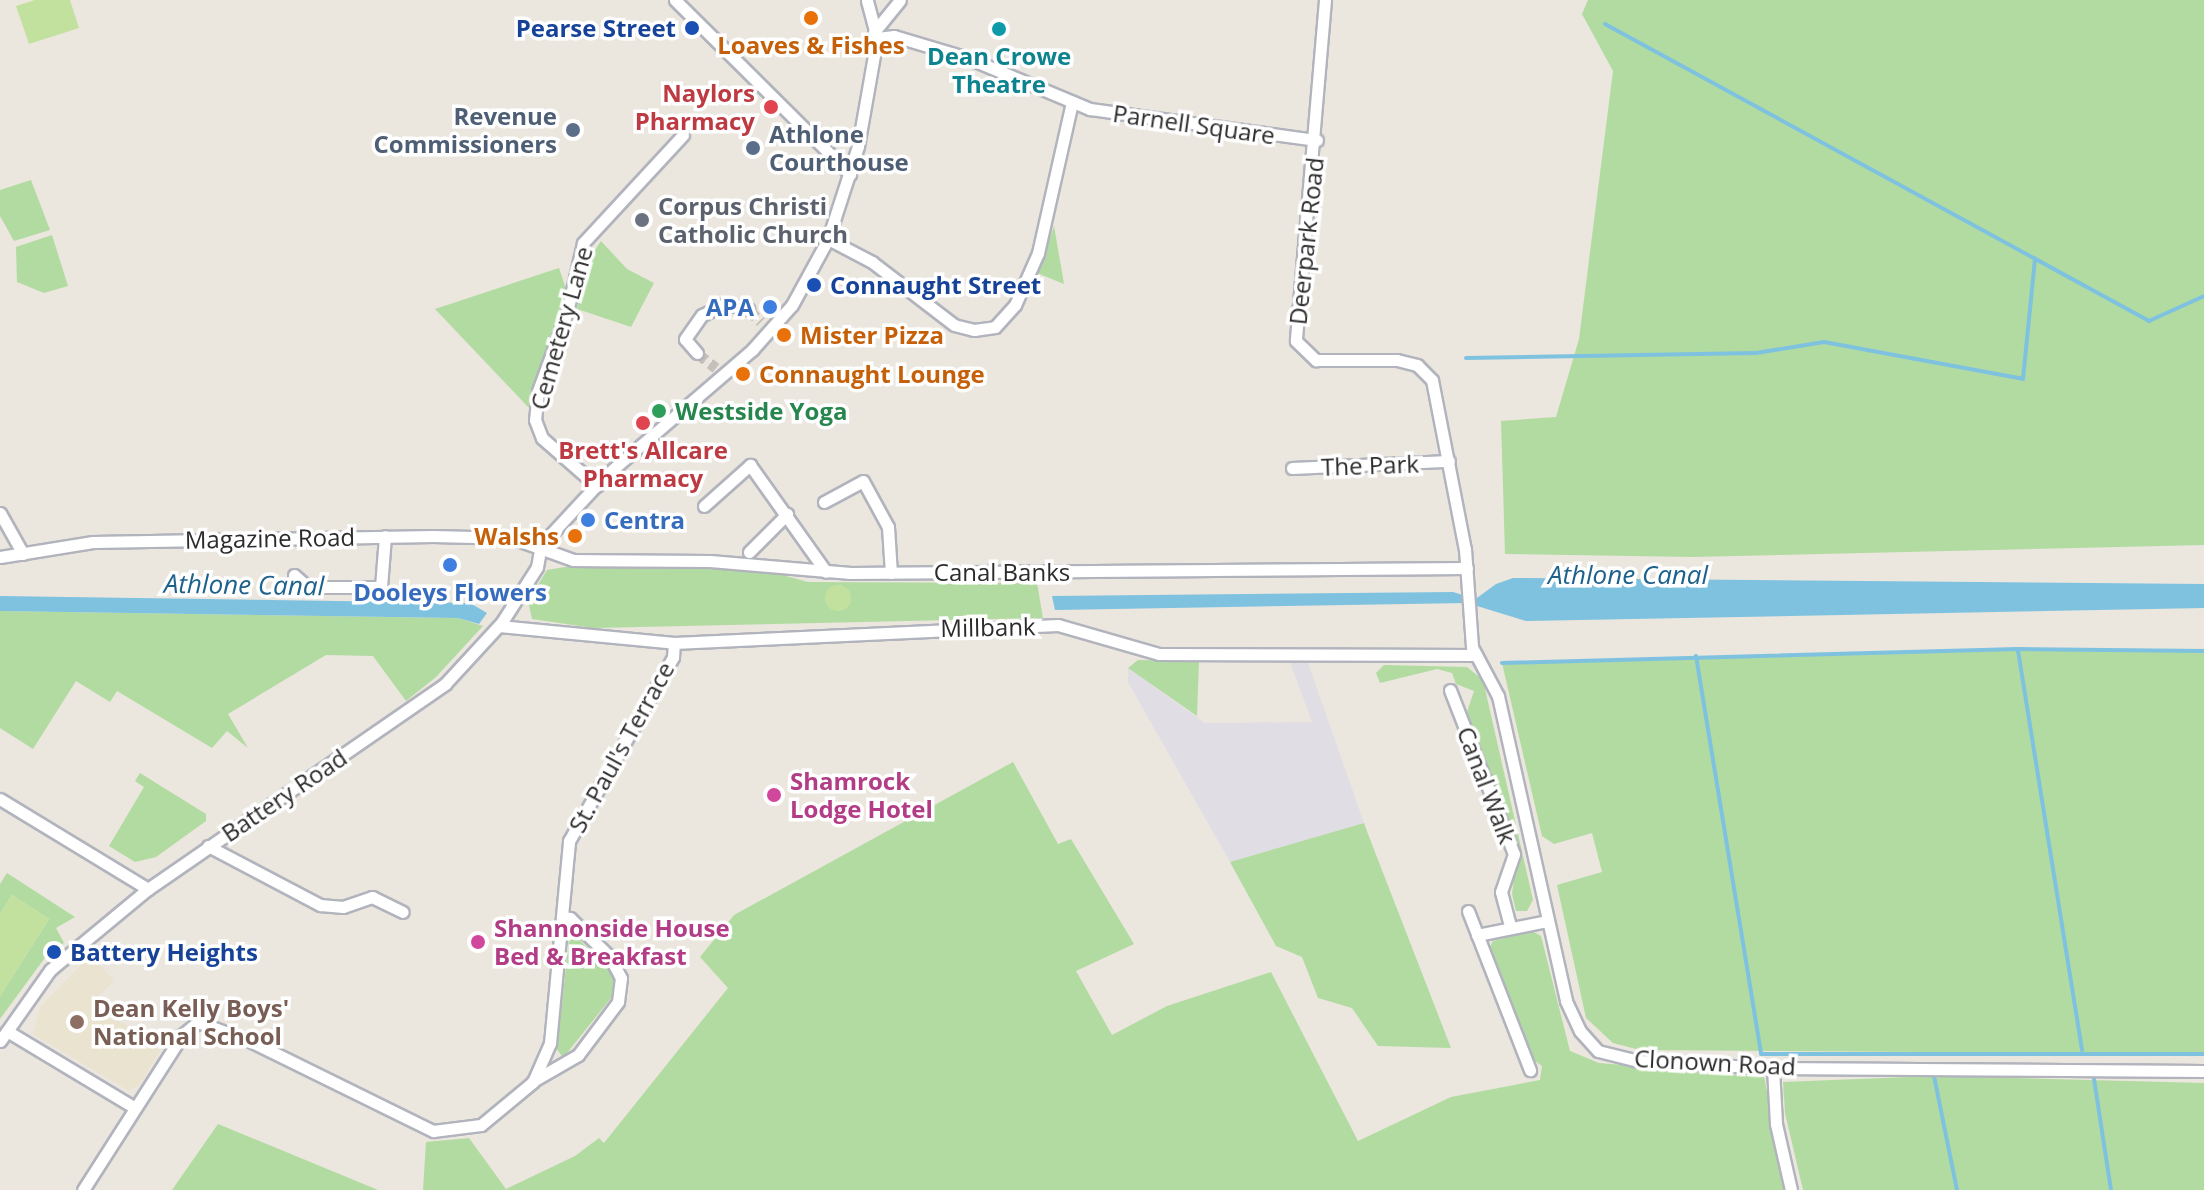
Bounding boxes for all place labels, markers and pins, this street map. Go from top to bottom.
marker: Loaves & Fishes [802,9,820,27]
place label: Pearse Street [516,14,676,42]
marker: Pearse Street [683,19,701,37]
marker: Dean Crowe Theatre [990,20,1008,38]
place label: Loaves & Fishes [717,31,905,59]
place label: Dean Crowe Theatre [927,42,1071,98]
place label: Naylors Pharmacy [635,79,755,135]
marker: Naylors Pharmacy [762,98,780,116]
place label: Revenue Commissioners [374,102,557,158]
place label: Athlone Courthouse [769,120,909,176]
marker: Revenue Commissioners [564,121,582,139]
marker: Athlone Courthouse [744,139,762,157]
place label: Corpus Christi Catholic Church [658,192,848,248]
marker: Corpus Christi Catholic Church [633,211,651,229]
place label: Connaught Street [830,271,1041,299]
marker: Connaught Street [805,276,823,294]
place label: APA [706,293,754,321]
marker: APA [761,298,779,316]
place label: Mister Pizza [800,321,944,349]
marker: Mister Pizza [775,326,793,344]
place label: Connaught Lounge [759,360,985,388]
marker: Connaught Lounge [734,365,752,383]
place label: Westside Yoga [675,397,847,425]
marker: Westside Yoga [650,402,668,420]
marker: Brett's Allcare Pharmacy [634,414,652,432]
place label: Brett's Allcare Pharmacy [558,436,728,492]
place label: Centra [604,506,685,534]
marker: Centra [579,511,597,529]
place label: Walshs [474,522,559,550]
marker: Walshs [566,527,584,545]
marker: Dooleys Flowers [441,556,459,574]
place label: Dooleys Flowers [353,578,547,606]
place label: Shamrock Lodge Hotel [790,767,933,823]
marker: Shamrock Lodge Hotel [765,786,783,804]
place label: Shannonside House Bed & Breakfast [494,914,730,970]
marker: Shannonside House Bed & Breakfast [469,933,487,951]
place label: Battery Heights [70,938,258,966]
marker: Battery Heights [45,943,63,961]
place label: Dean Kelly Boys' National School [93,994,289,1050]
marker: Dean Kelly Boys' National School [68,1013,86,1031]

